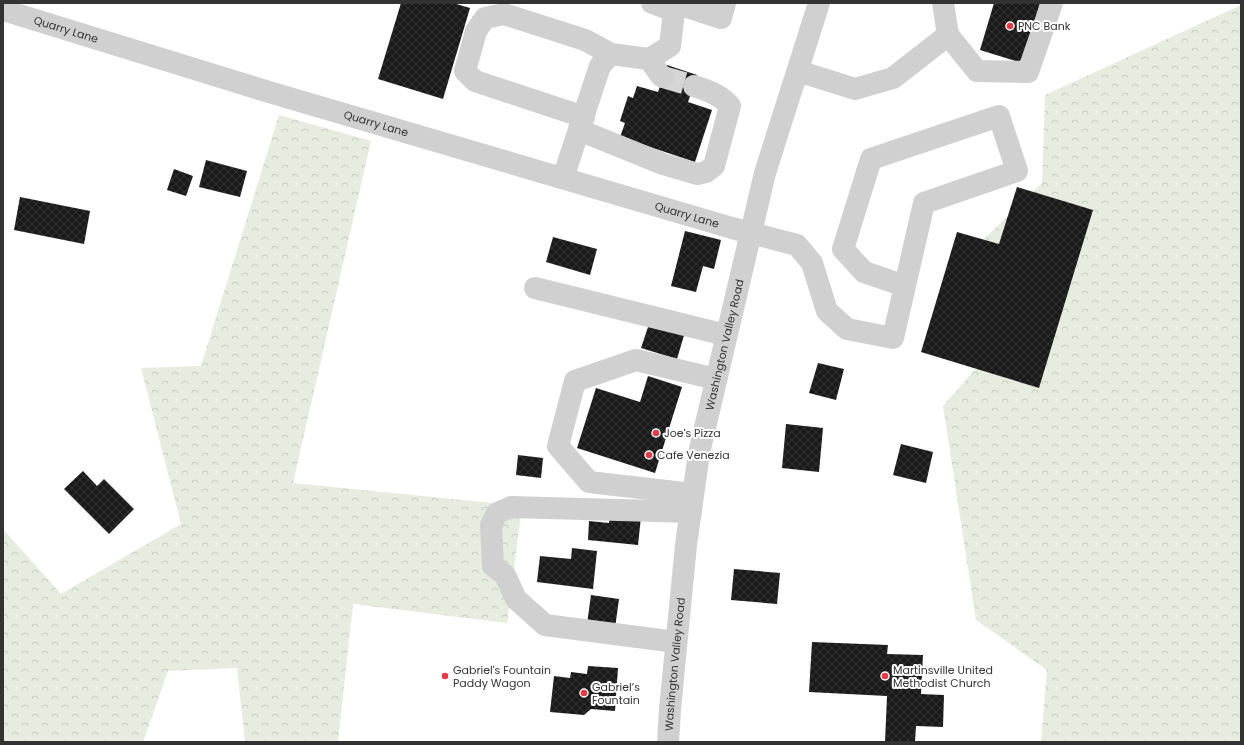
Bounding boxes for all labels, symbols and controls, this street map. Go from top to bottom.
street label: Quarry Lane [32,12,100,47]
place label: PNC Bank [1018,18,1071,34]
marker: PNC Bank [1005,21,1015,31]
street label: Quarry Lane [342,106,410,141]
street label: Quarry Lane [653,198,721,232]
street label: Washington Valley Road [701,278,748,412]
place label: Joe's Pizza [664,425,721,441]
marker: Joe's Pizza [651,428,661,438]
place label: Cafe Venezia [657,447,730,463]
marker: Cafe Venezia [644,450,654,460]
street label: Washington Valley Road [661,597,689,732]
place label: Gabriel's Fountain Paddy Wagon [453,662,551,691]
place label: Martinsville United Methodist Church [893,662,993,691]
marker: Gabriel's Fountain Paddy Wagon [440,671,450,681]
marker: Martinsville United Methodist Church [880,671,890,681]
place label: Gabriel’s Fountain [592,679,640,708]
marker: Gabriel’s Fountain [579,688,589,698]

